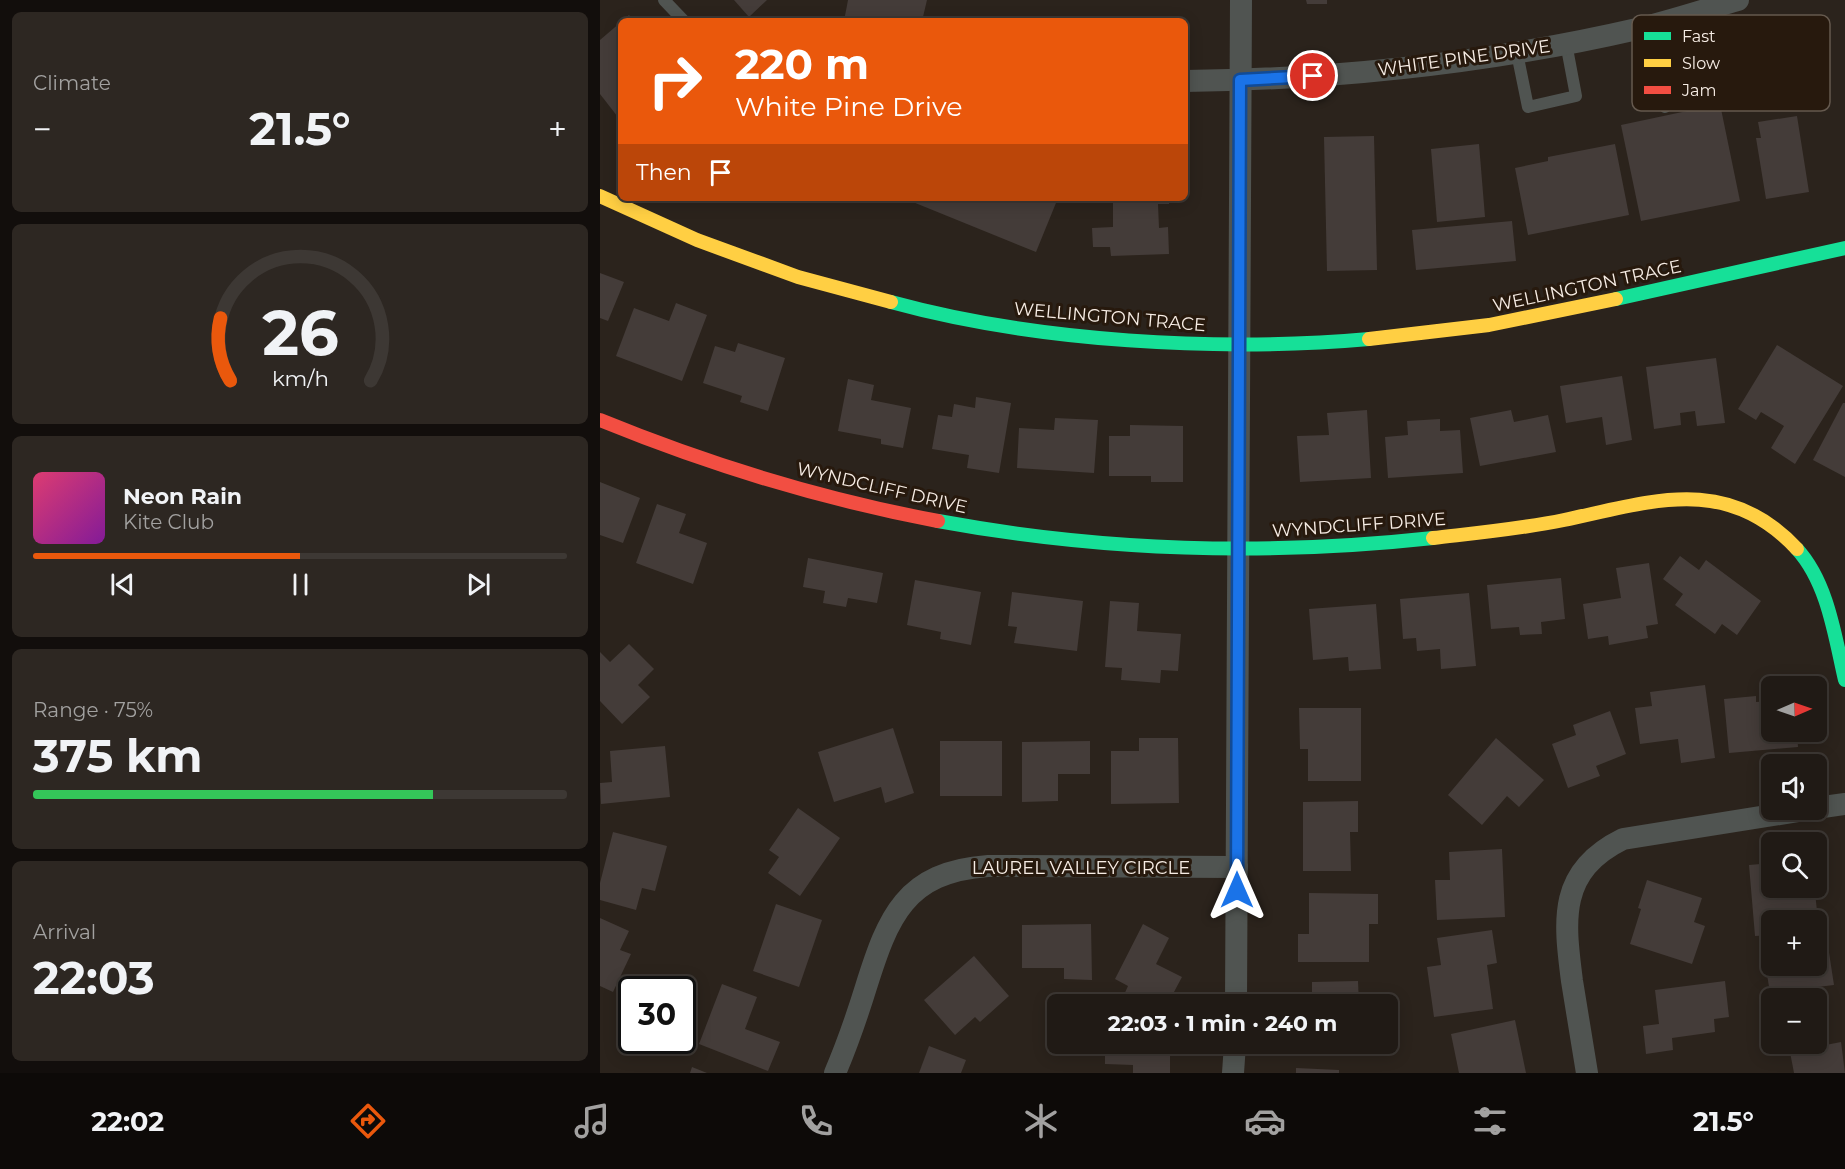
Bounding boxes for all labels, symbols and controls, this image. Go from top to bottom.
legend [1632,15,1830,111]
text: Fast [1682,27,1716,46]
street label: WHITE PINE DRIVE [1376,35,1552,81]
text: 220 m [735,38,869,90]
icon: right [636,42,714,120]
pin [1287,50,1338,101]
text: Slow [1682,54,1720,73]
icon: arrive [1296,59,1329,92]
text: Climate [33,71,111,95]
text: Jam [1681,81,1716,100]
text: White Pine Drive [735,90,963,123]
text: 21.5° [249,101,351,156]
text: − [33,109,52,149]
text: + [548,109,567,149]
icon: arrive [704,156,737,189]
text: Then [636,159,692,186]
street label: WELLINGTON TRACE [1491,255,1683,317]
text: 26 [262,295,338,371]
street label: WELLINGTON TRACE [1013,298,1207,336]
text: km/h [271,366,329,392]
street label: WYNDCLIFF DRIVE [795,458,969,518]
text: Neon Rain [123,483,242,510]
street label: WYNDCLIFF DRIVE [1271,508,1447,542]
text: Kite Club [123,510,214,534]
icon: previous [106,568,139,601]
icon: pause [284,568,317,601]
icon: next [462,568,495,601]
north arrow [1761,676,1827,742]
map controls [1761,676,1827,1054]
text: Range · 75% [33,698,153,722]
text: 375 km [33,728,202,783]
button: sound [1761,754,1827,820]
button: search [1761,832,1827,898]
street label: LAUREL VALLEY CIRCLE [972,857,1190,879]
position arrow [1205,858,1269,922]
button: + [1761,910,1827,976]
text: Arrival [33,920,96,944]
text: 22:03 [33,950,155,1005]
speed limit sign: 30 [618,976,696,1054]
button: − [1761,988,1827,1054]
text: 22:03 · 1 min · 240 m [1108,1010,1337,1037]
icon: directions [347,1100,389,1142]
icon: music [571,1100,613,1142]
icon: phone [795,1100,837,1142]
icon: climate [1020,1100,1062,1142]
icon: car [1244,1100,1286,1142]
icon: filters [1469,1100,1511,1142]
text: 22:02 [91,1105,164,1138]
text: 21.5° [1693,1105,1754,1138]

